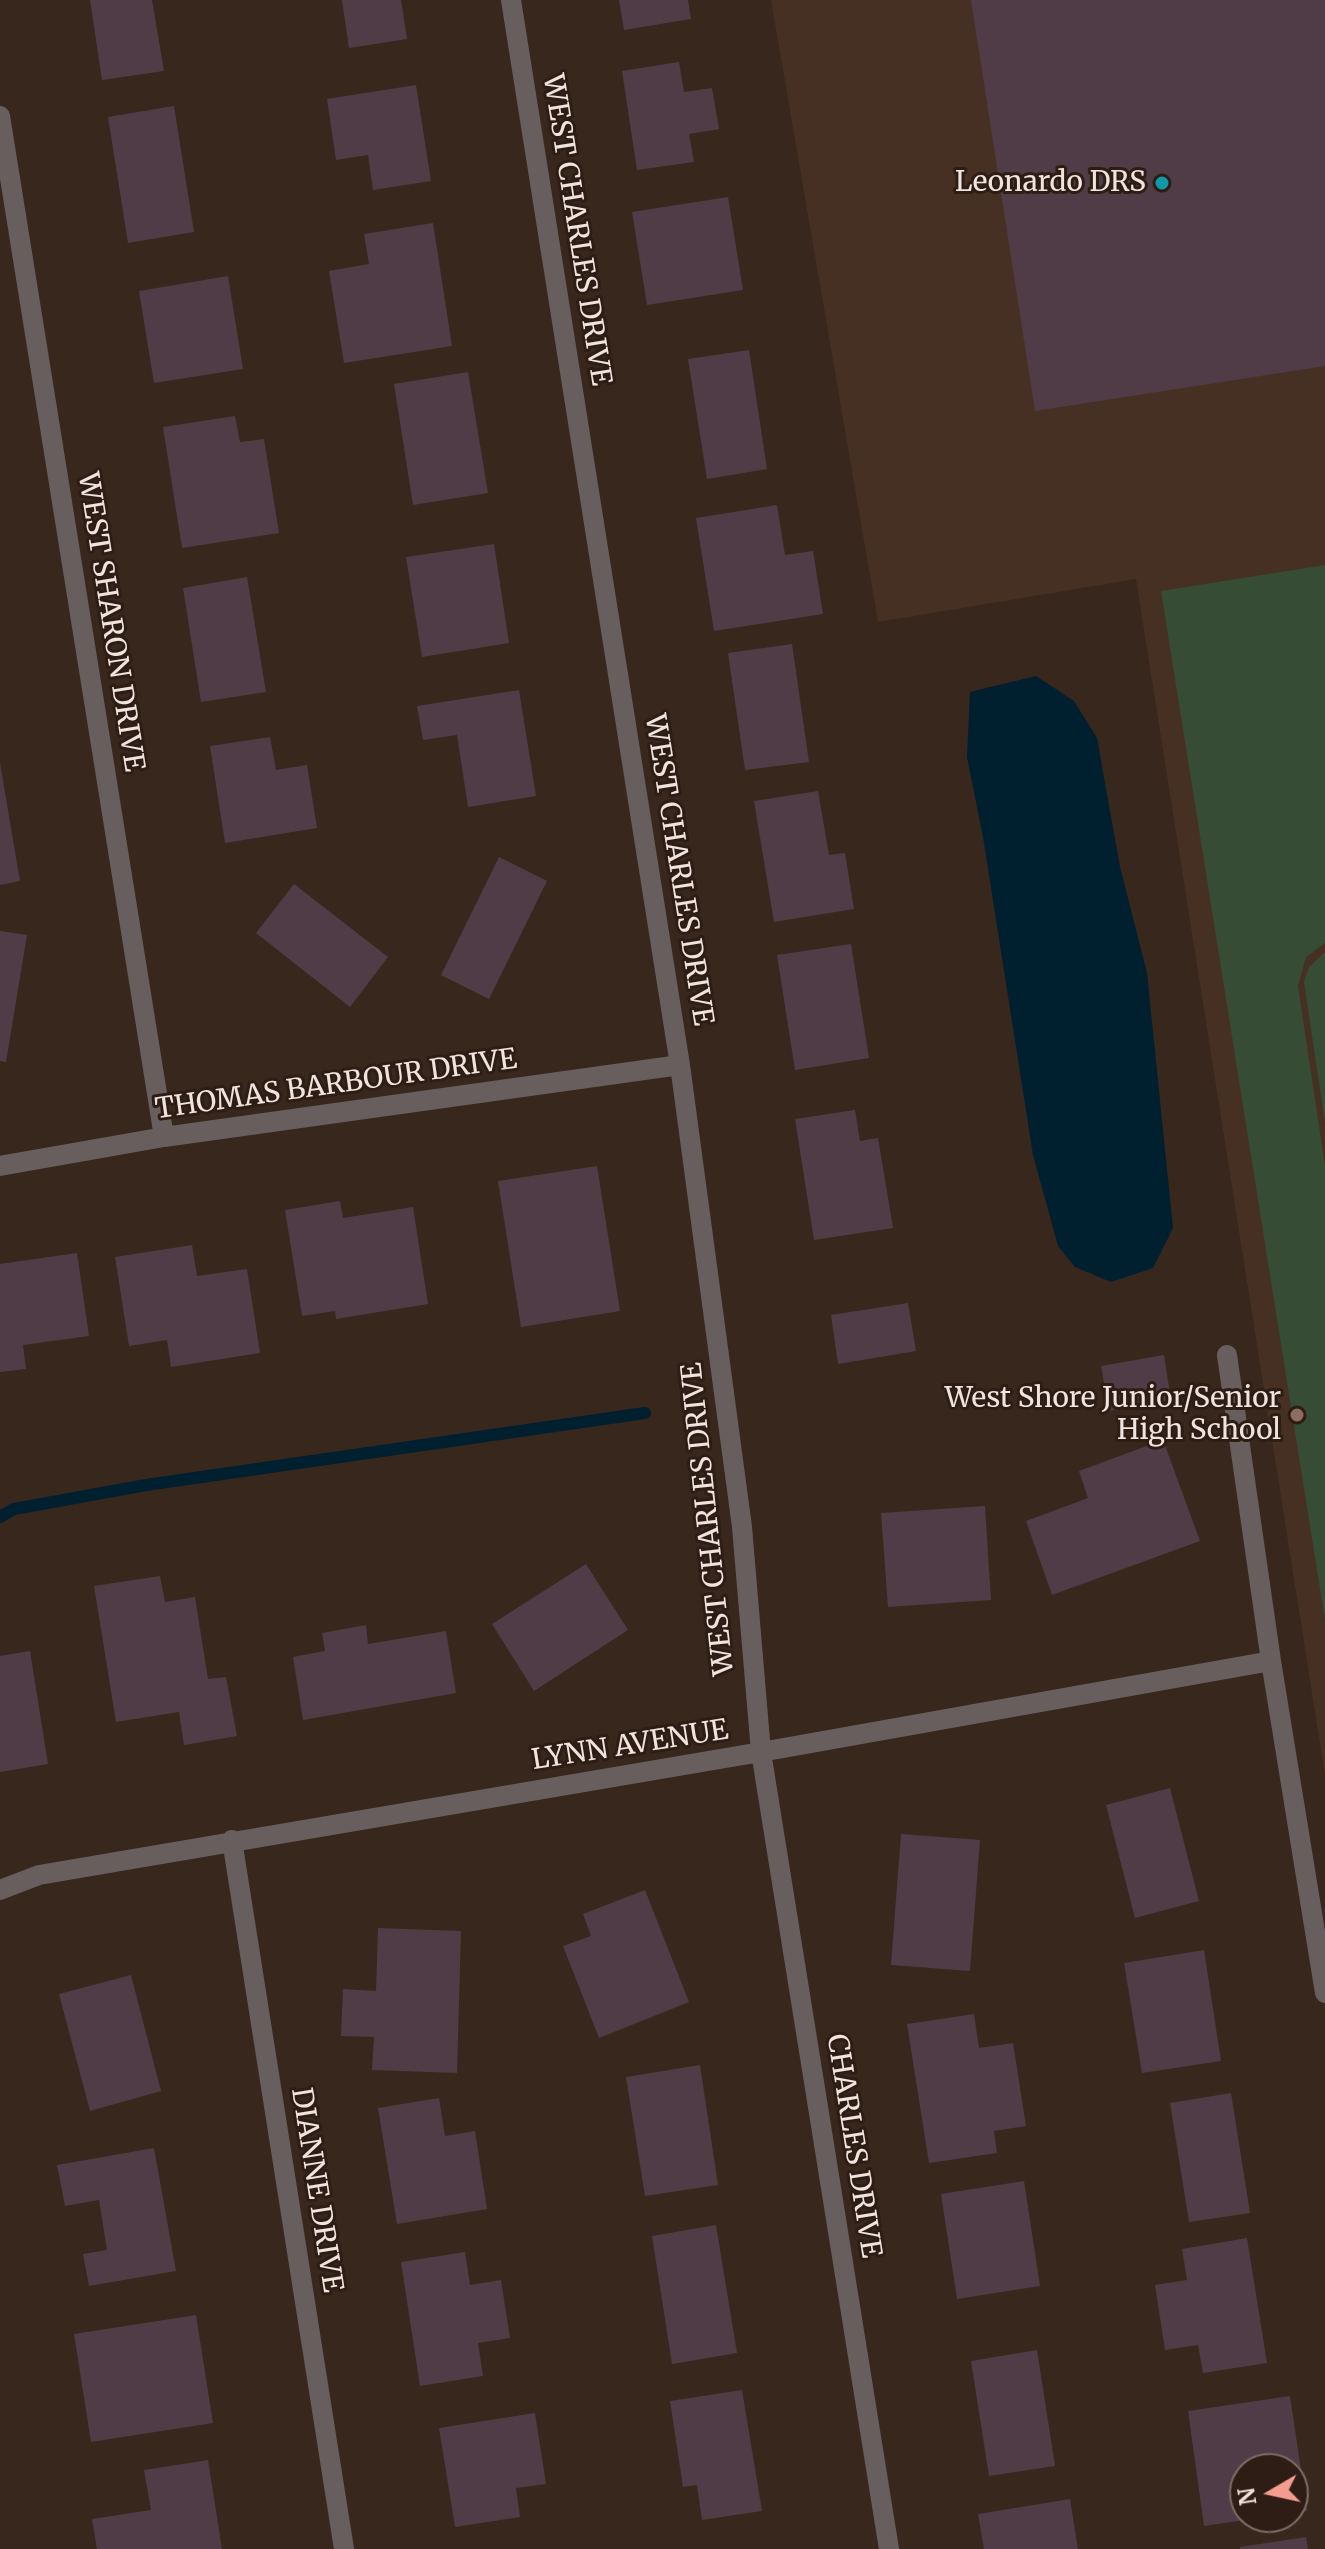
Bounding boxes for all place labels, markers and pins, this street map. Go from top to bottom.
place label: Leonardo DRS [955,166,1146,200]
marker: Leonardo DRS [1153,174,1171,192]
place label: West Shore Junior/Senior High School [945,1382,1281,1448]
marker: West Shore Junior/Senior High School [1288,1406,1306,1424]

